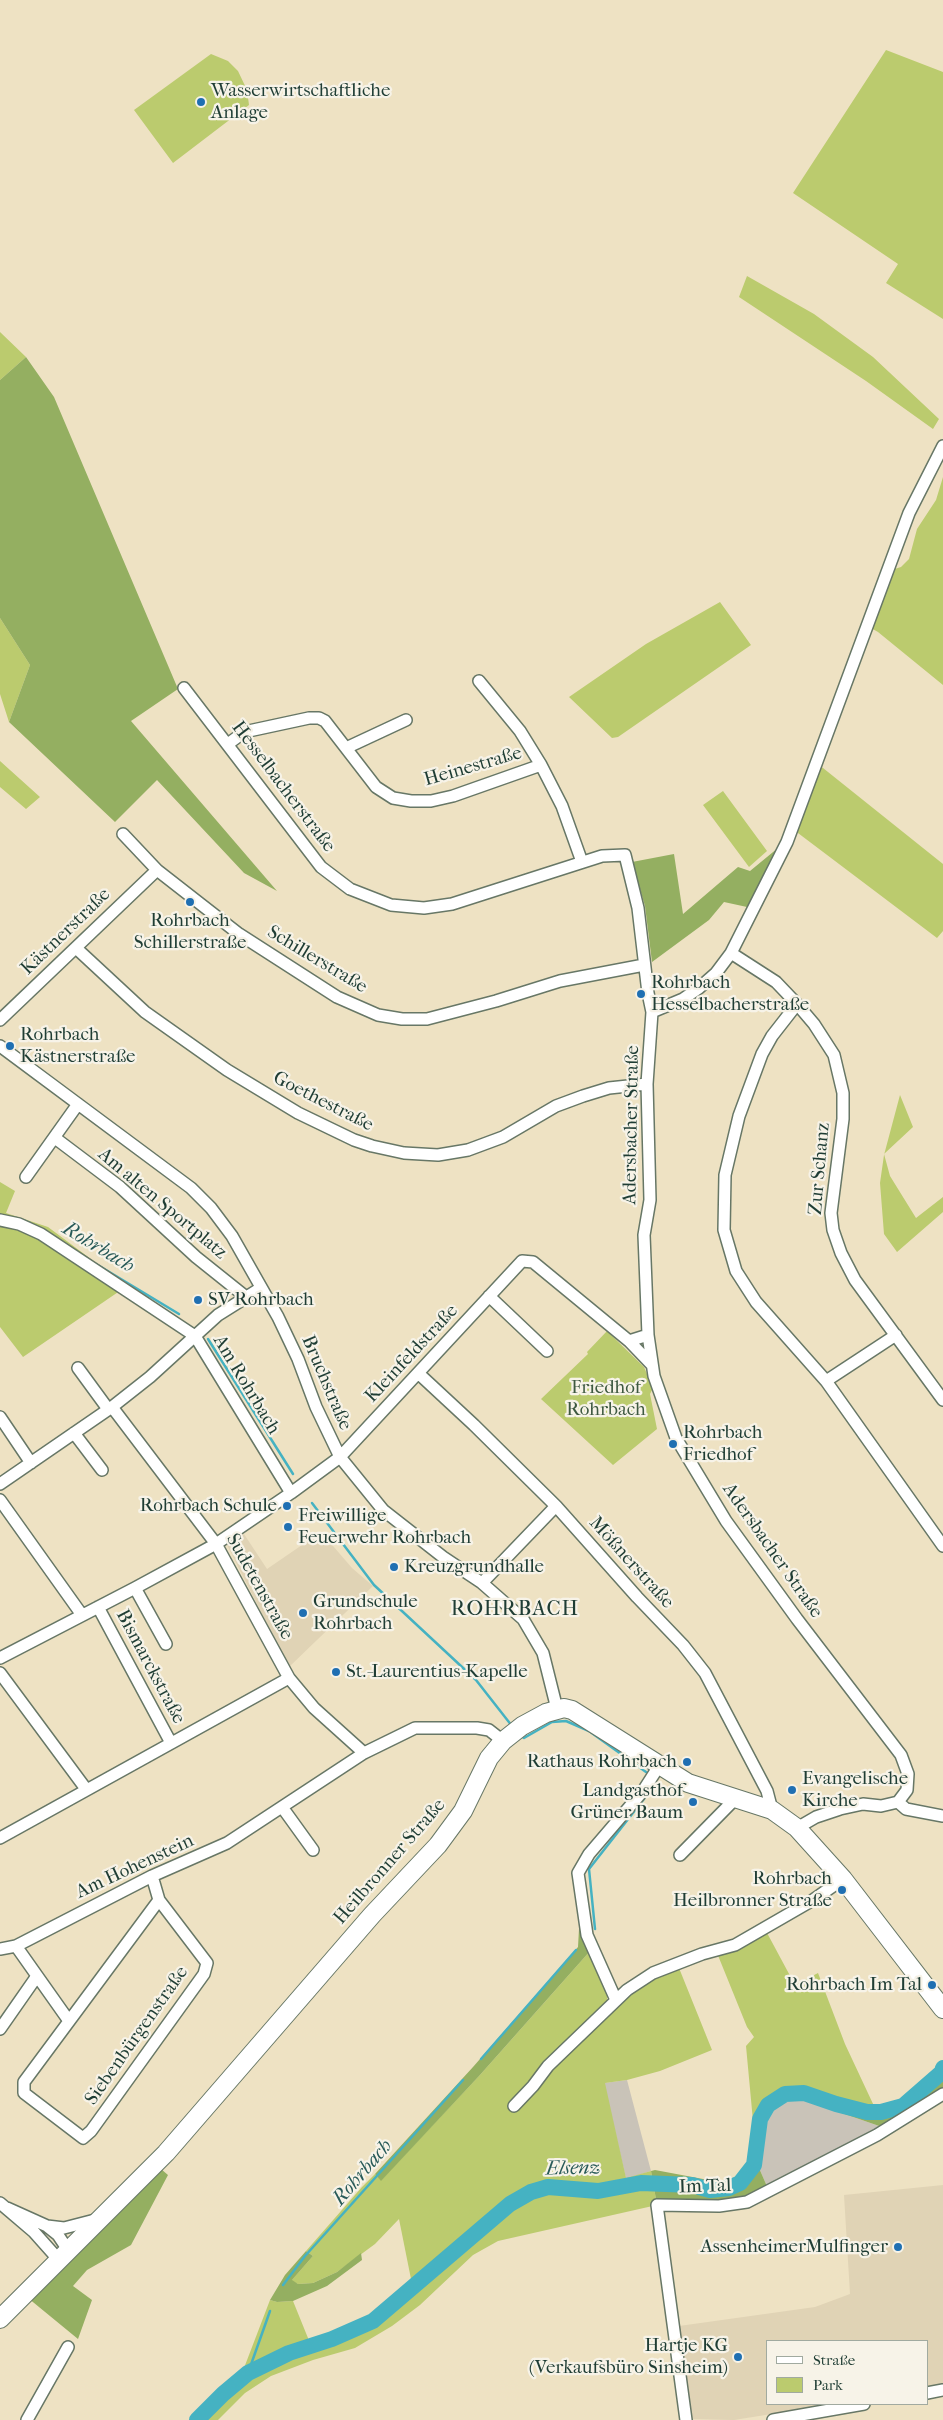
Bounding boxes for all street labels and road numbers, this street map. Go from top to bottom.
street label: Hesselbacherstraße [226,717,340,857]
street label: Heinestraße [421,742,525,792]
street label: Kästnerstraße [17,884,115,980]
street label: Schillerstraße [263,921,371,999]
street label: Adersbacher Straße [619,1045,645,1205]
street label: Goethestraße [269,1067,377,1137]
street label: Zur Schanz [805,1122,835,1216]
street label: Am alten Sportplatz [93,1143,231,1265]
street label: Kleinfeldstraße [361,1300,463,1408]
street label: Am Rohrbach [207,1331,285,1439]
street label: Bruchstraße [296,1332,356,1434]
street label: Adersbacher Straße [717,1479,827,1623]
street label: Mößnerstraße [584,1512,678,1614]
street label: Sudetenstraße [220,1530,298,1644]
street label: Bismarckstraße [110,1606,190,1728]
street label: Heilbronner Straße [329,1795,451,1929]
street label: Am Hohenstein [72,1830,198,1904]
street label: Siebenbürgenstraße [80,1962,194,2110]
street label: Im Tal [678,2175,732,2199]

